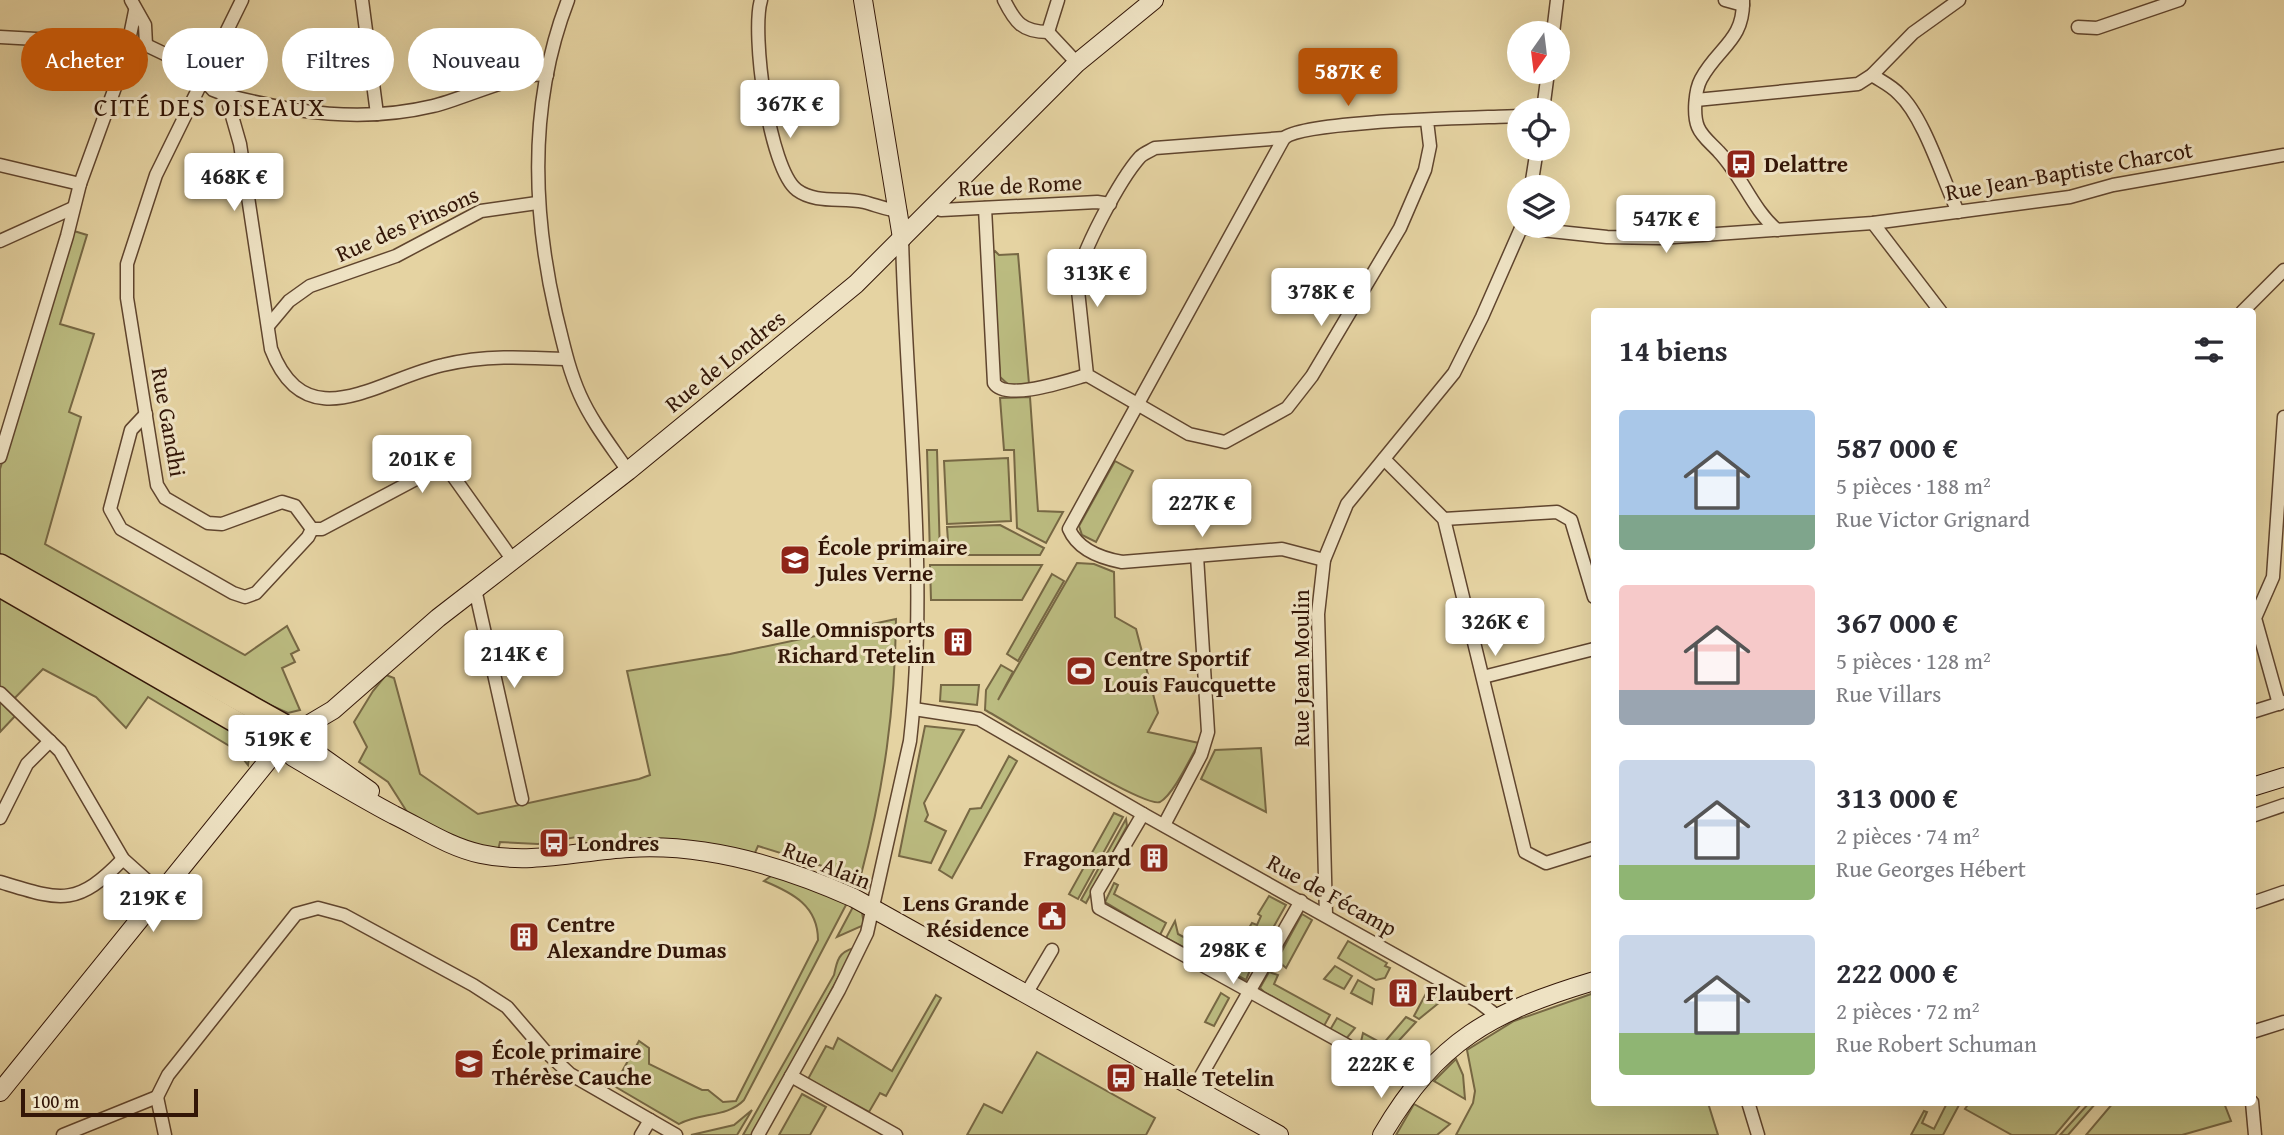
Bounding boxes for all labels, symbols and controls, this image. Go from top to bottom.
north arrow [1507,21,1570,84]
map controls [1507,21,1570,238]
chip: Acheter [21,28,148,91]
chip: Louer [162,28,268,91]
chip: Filtres [282,28,394,91]
chip: Nouveau [408,28,544,91]
pin: 587K € [1291,48,1405,108]
text: 587K € [1314,54,1382,87]
pin: 367K € [733,80,847,140]
text: 367K € [756,86,824,119]
district label: CITÉ DES OISEAUX [94,87,326,126]
button: locate [1507,98,1570,161]
street label: Rue Jean-Baptiste Charcot [1943,132,2195,209]
bus stop icon: Delattre [1724,147,1758,181]
place label: Delattre [1764,147,1848,180]
pin: 468K € [177,154,291,213]
text: 468K € [200,159,268,192]
street label: Rue de Rome [957,165,1083,204]
button: layers [1507,175,1570,238]
street label: Rue des Pinsons [330,177,484,270]
pin: 547K € [1609,196,1723,255]
text: 547K € [1632,201,1700,234]
pin: 313K € [1040,250,1154,309]
text: 313K € [1063,255,1131,288]
pin: 378K € [1264,268,1378,328]
text: 378K € [1287,274,1355,307]
street label: Rue de Londres [657,302,792,420]
text: 14 biens [1619,328,1728,372]
icon: filters [2190,331,2228,369]
street label: Rue Gandhi [144,365,195,479]
text: 587 000 € [1836,425,1958,469]
pin: 201K € [365,435,479,495]
icon: home [1675,438,1759,522]
text: 201K € [388,441,456,474]
text: 5 pièces · 188 m² [1836,469,1991,502]
pin: 227K € [1145,480,1259,539]
text: 227K € [1168,485,1236,518]
text: Rue Victor Grignard [1836,502,2030,535]
place label: École primaire Jules Verne [814,530,968,589]
school or university icon: École primaire Jules Verne [778,543,812,577]
street label: Rue Jean Moulin [1284,589,1317,747]
pin: 326K € [1438,598,1552,658]
text: 367 000 € [1836,600,1958,644]
text: 326K € [1461,604,1529,637]
place label: Salle Omnisports Richard Tetelin [761,612,935,671]
icon: home [1675,613,1759,697]
building icon: Salle Omnisports Richard Tetelin [941,625,975,659]
pin: 214K € [457,630,571,690]
text: 214K € [480,636,548,669]
place label: Centre Sportif Louis Faucquette [1104,641,1276,700]
text: 5 pièces · 128 m² [1836,644,1991,677]
sports icon: Centre Sportif Louis Faucquette [1064,654,1098,688]
text: Rue Villars [1836,677,1941,710]
pin: 519K € [221,716,335,775]
text: 519K € [244,721,312,754]
text: 313 000 € [1836,775,1958,819]
icon: home [1675,788,1759,872]
text: 2 pièces · 74 m² [1836,819,1980,852]
bus stop icon: Londres [537,826,571,860]
place label: Londres [577,826,660,859]
street label: Rue Alain [778,832,876,897]
place label: Fragonard [1024,841,1132,874]
building icon: Fragonard [1137,841,1171,875]
street label: Rue de Fécamp [1261,845,1403,944]
text: Rue Georges Hébert [1836,852,2026,885]
pin: 219K € [96,874,210,934]
text: 219K € [119,880,187,913]
place label: Lens Grande Résidence [903,886,1029,945]
public building icon: Lens Grande Résidence [1035,899,1069,933]
place label: Centre Alexandre Dumas [547,907,727,966]
building icon: Centre Alexandre Dumas [507,920,541,954]
pin: 298K € [1176,926,1290,986]
text: 298K € [1199,932,1267,965]
text: 222 000 € [1836,950,1958,994]
icon: home [1675,963,1759,1047]
building icon: Flaubert [1386,976,1420,1010]
place label: Flaubert [1426,976,1513,1009]
text: 2 pièces · 72 m² [1836,994,1980,1027]
text: Rue Robert Schuman [1836,1027,2037,1060]
place label: École primaire Thérèse Cauche [492,1034,652,1093]
pin: 222K € [1324,1040,1438,1100]
text: 222K € [1347,1046,1415,1079]
school or university icon: École primaire Thérèse Cauche [452,1047,486,1081]
bus stop icon: Halle Tetelin [1104,1061,1138,1095]
place label: Halle Tetelin [1144,1061,1275,1094]
scale bar [21,1086,198,1118]
text: 100 m [32,1087,79,1115]

